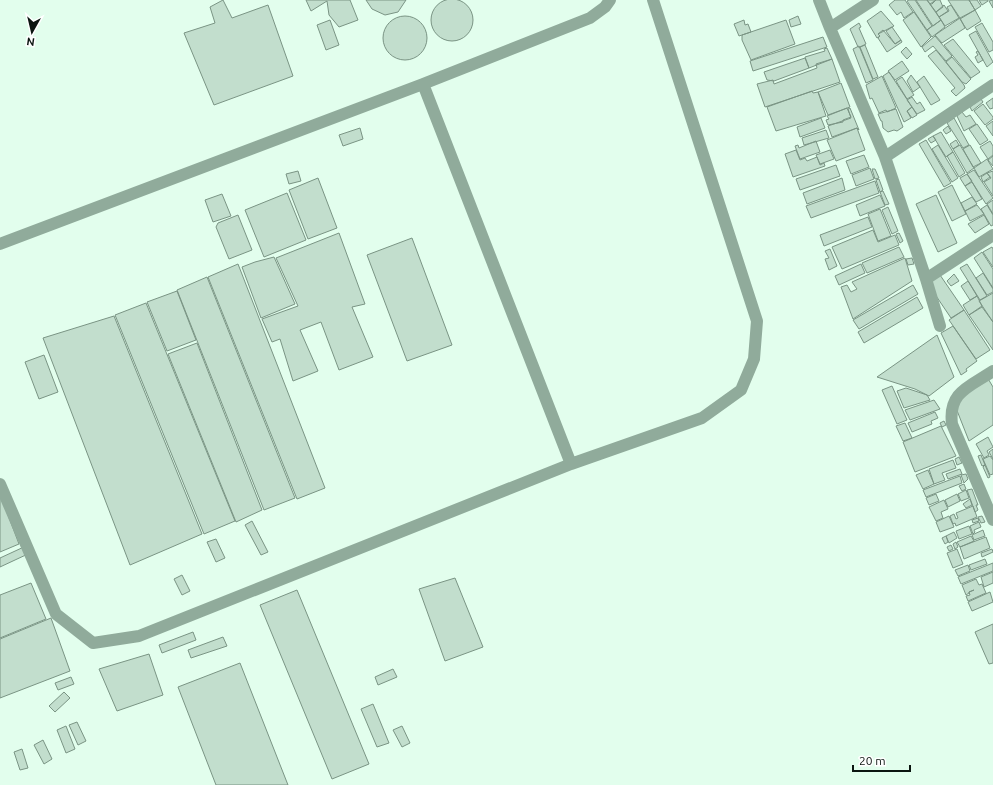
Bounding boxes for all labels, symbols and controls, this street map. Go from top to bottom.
north arrow [12,12,52,52]
text: N [26,35,36,48]
scale bar [853,747,910,773]
text: 20 m [859,754,886,767]

